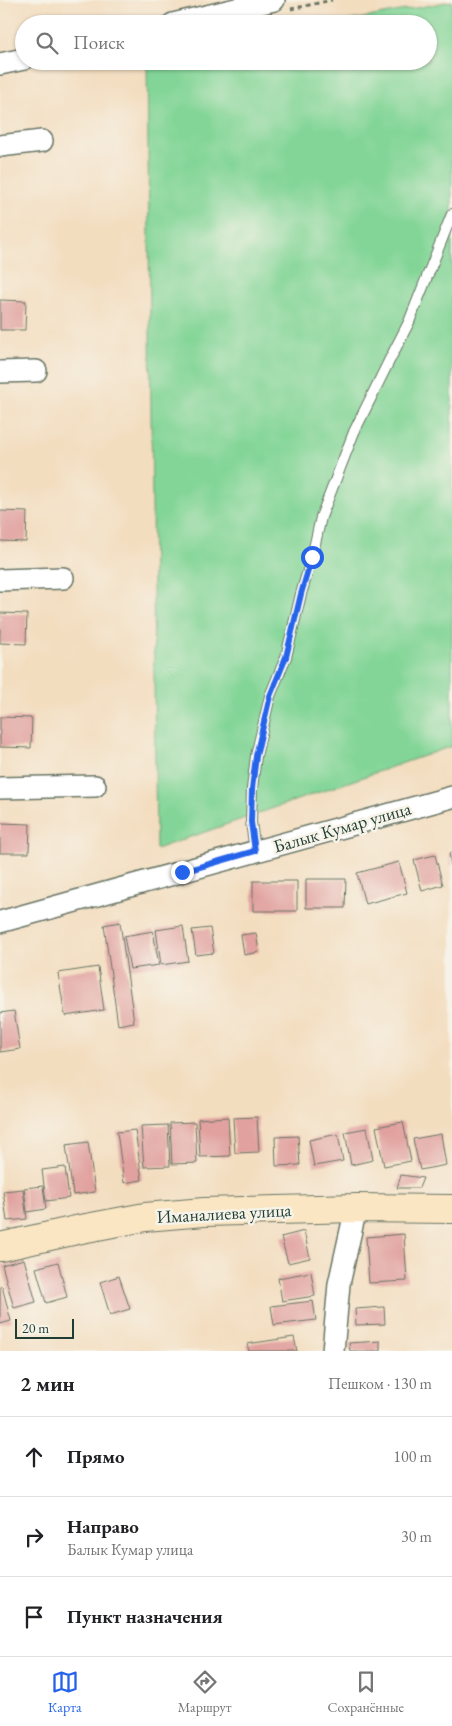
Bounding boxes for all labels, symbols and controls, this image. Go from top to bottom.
search box [15,15,437,70]
icon: search [33,29,61,57]
text: Поиск [73,30,125,55]
route start [301,546,324,569]
street label: Балык Кумар улица [271,796,414,858]
route end [171,861,194,884]
street label: Иманалиева улица [156,1198,293,1228]
scale bar [15,1316,74,1339]
text: 20 m [22,1319,49,1337]
text: 2 мин [20,1370,75,1397]
text: Пешком · 130 m [328,1373,432,1394]
icon: ahead [20,1443,48,1471]
text: Прямо [67,1444,125,1469]
text: 100 m [393,1446,432,1467]
text: Направо [67,1514,139,1539]
icon: right [20,1523,48,1551]
text: 30 m [401,1526,432,1547]
text: Балык Кумар улица [67,1539,193,1560]
icon: arrive [20,1603,48,1631]
text: Пункт назначения [67,1604,223,1629]
tab: Карта [48,1668,82,1716]
tab: Маршрут [178,1668,231,1716]
tab: Сохранённые [328,1668,404,1716]

